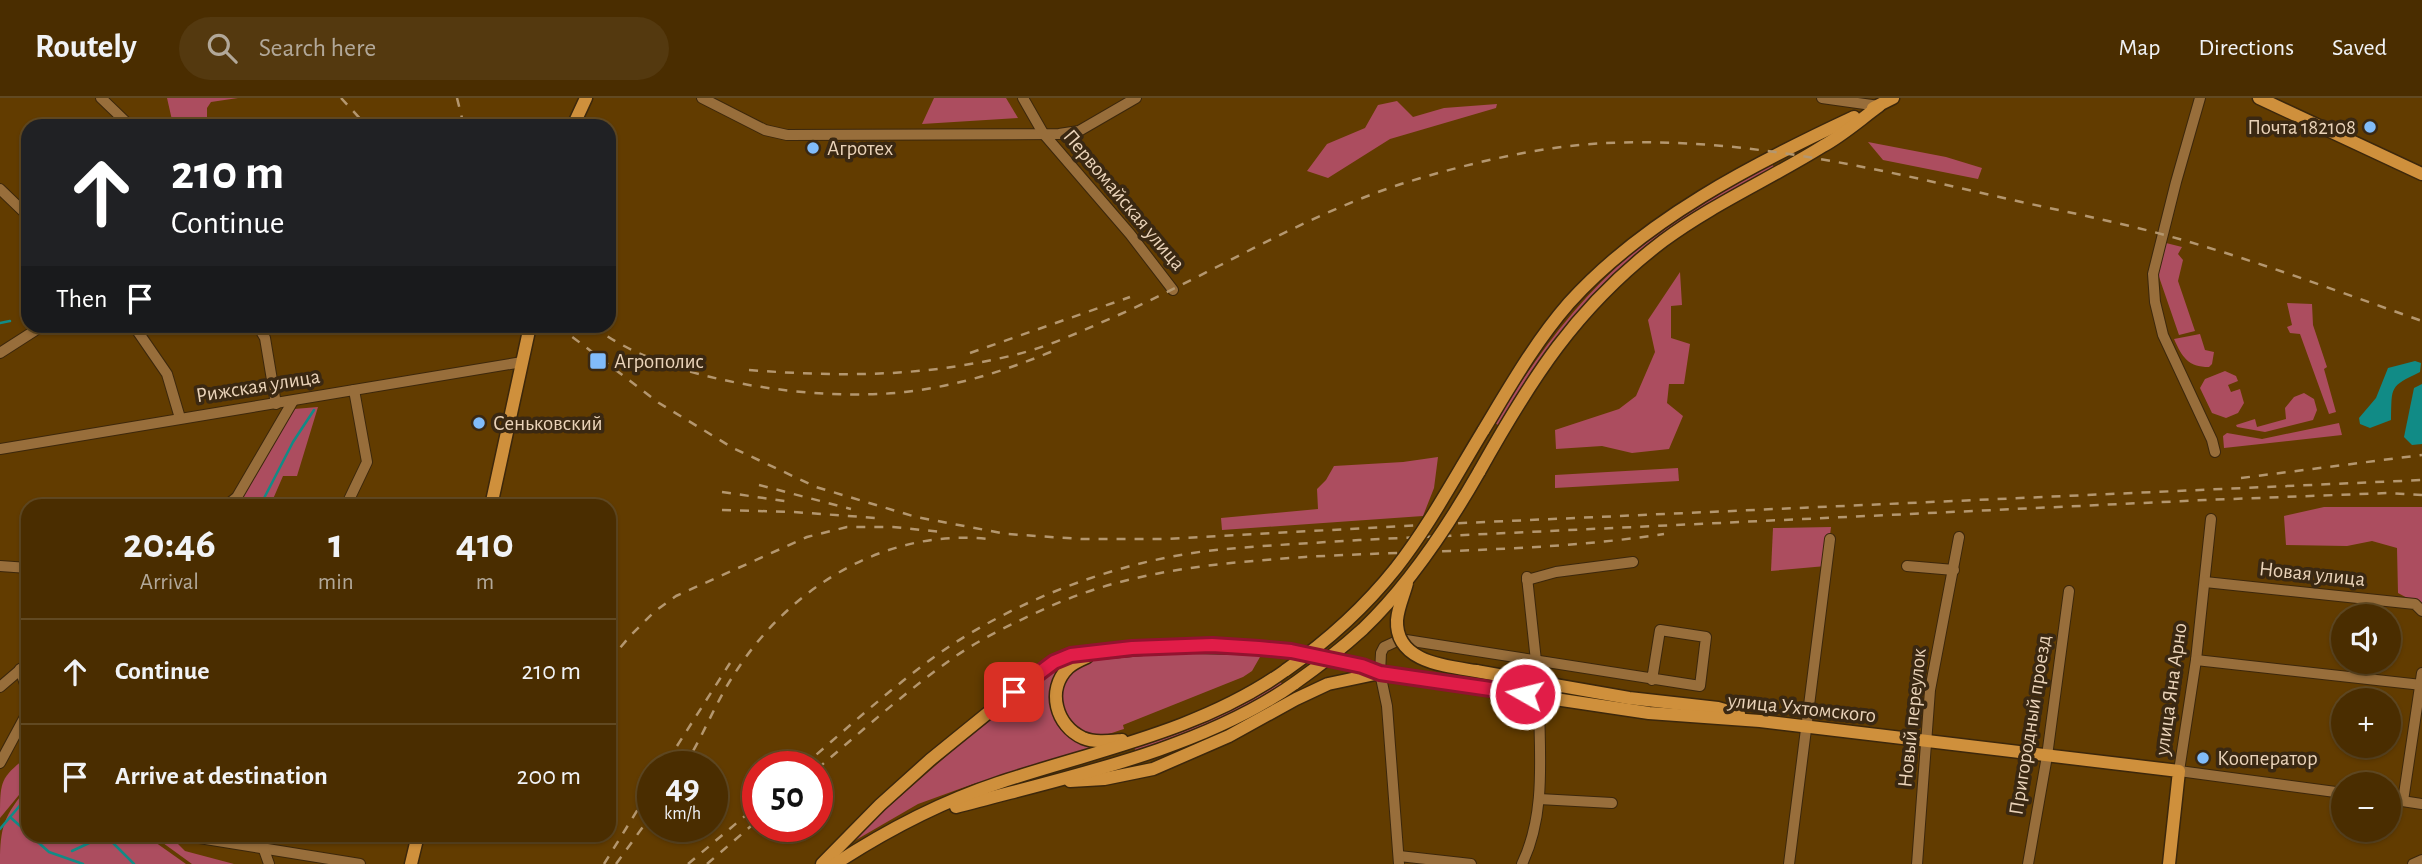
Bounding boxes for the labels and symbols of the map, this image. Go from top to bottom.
place label: Почта 182108 [2247,117,2356,138]
marker: Почта 182108 [2362,119,2378,135]
street label: Первомайская улица [1059,126,1189,275]
place label: Агротех [827,138,893,159]
marker: Агротех [805,140,821,156]
marker: Агрополис [588,351,608,371]
place label: Агрополис [614,351,704,372]
street label: Рижская улица [194,366,322,406]
place label: Сеньковский [493,413,603,434]
marker: Сеньковский [471,415,487,431]
street label: Новая улица [2258,558,2367,590]
street label: улица Яна Арно [2151,622,2191,757]
street label: Пригородный проезд [2005,633,2055,817]
street label: Новый переулок [1894,647,1930,789]
position arrow [1488,657,1562,731]
pin [984,662,1044,722]
street label: улица Ухтомского [1726,690,1877,726]
place label: Кооператор [2217,748,2318,769]
marker: Кооператор [2195,750,2211,766]
speed limit sign: 50 [742,751,833,842]

